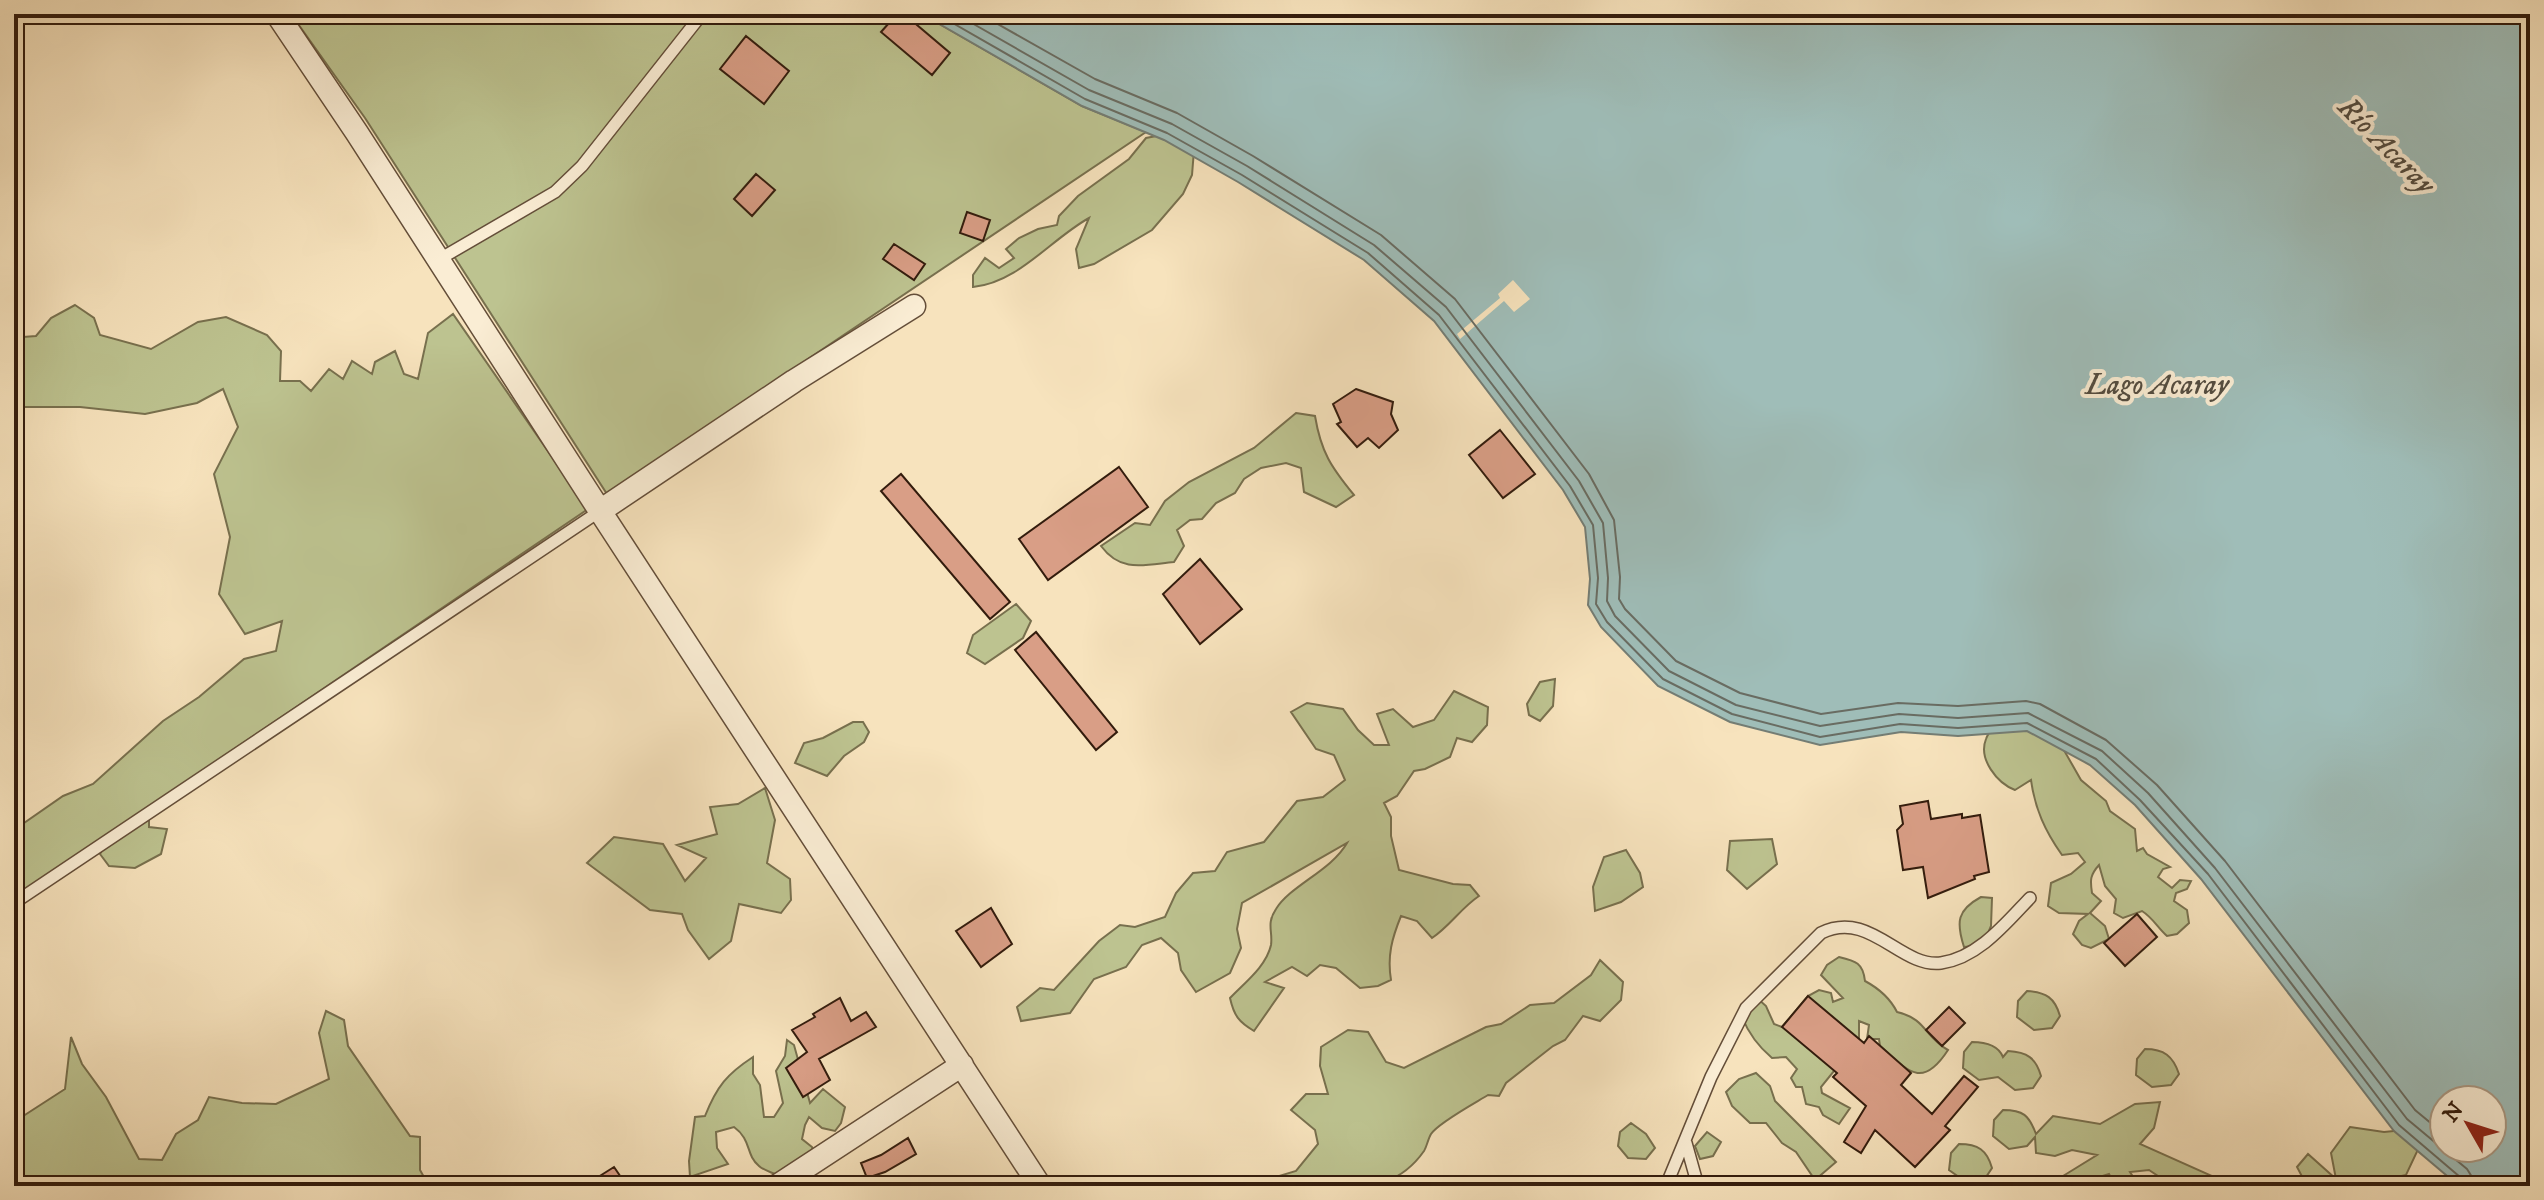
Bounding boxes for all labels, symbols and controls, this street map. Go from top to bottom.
water label: Río Acaray [2329,89,2444,204]
water label: Lago Acaray [2084,367,2231,404]
north arrow [2428,1084,2508,1164]
text: N [2437,1097,2470,1128]

